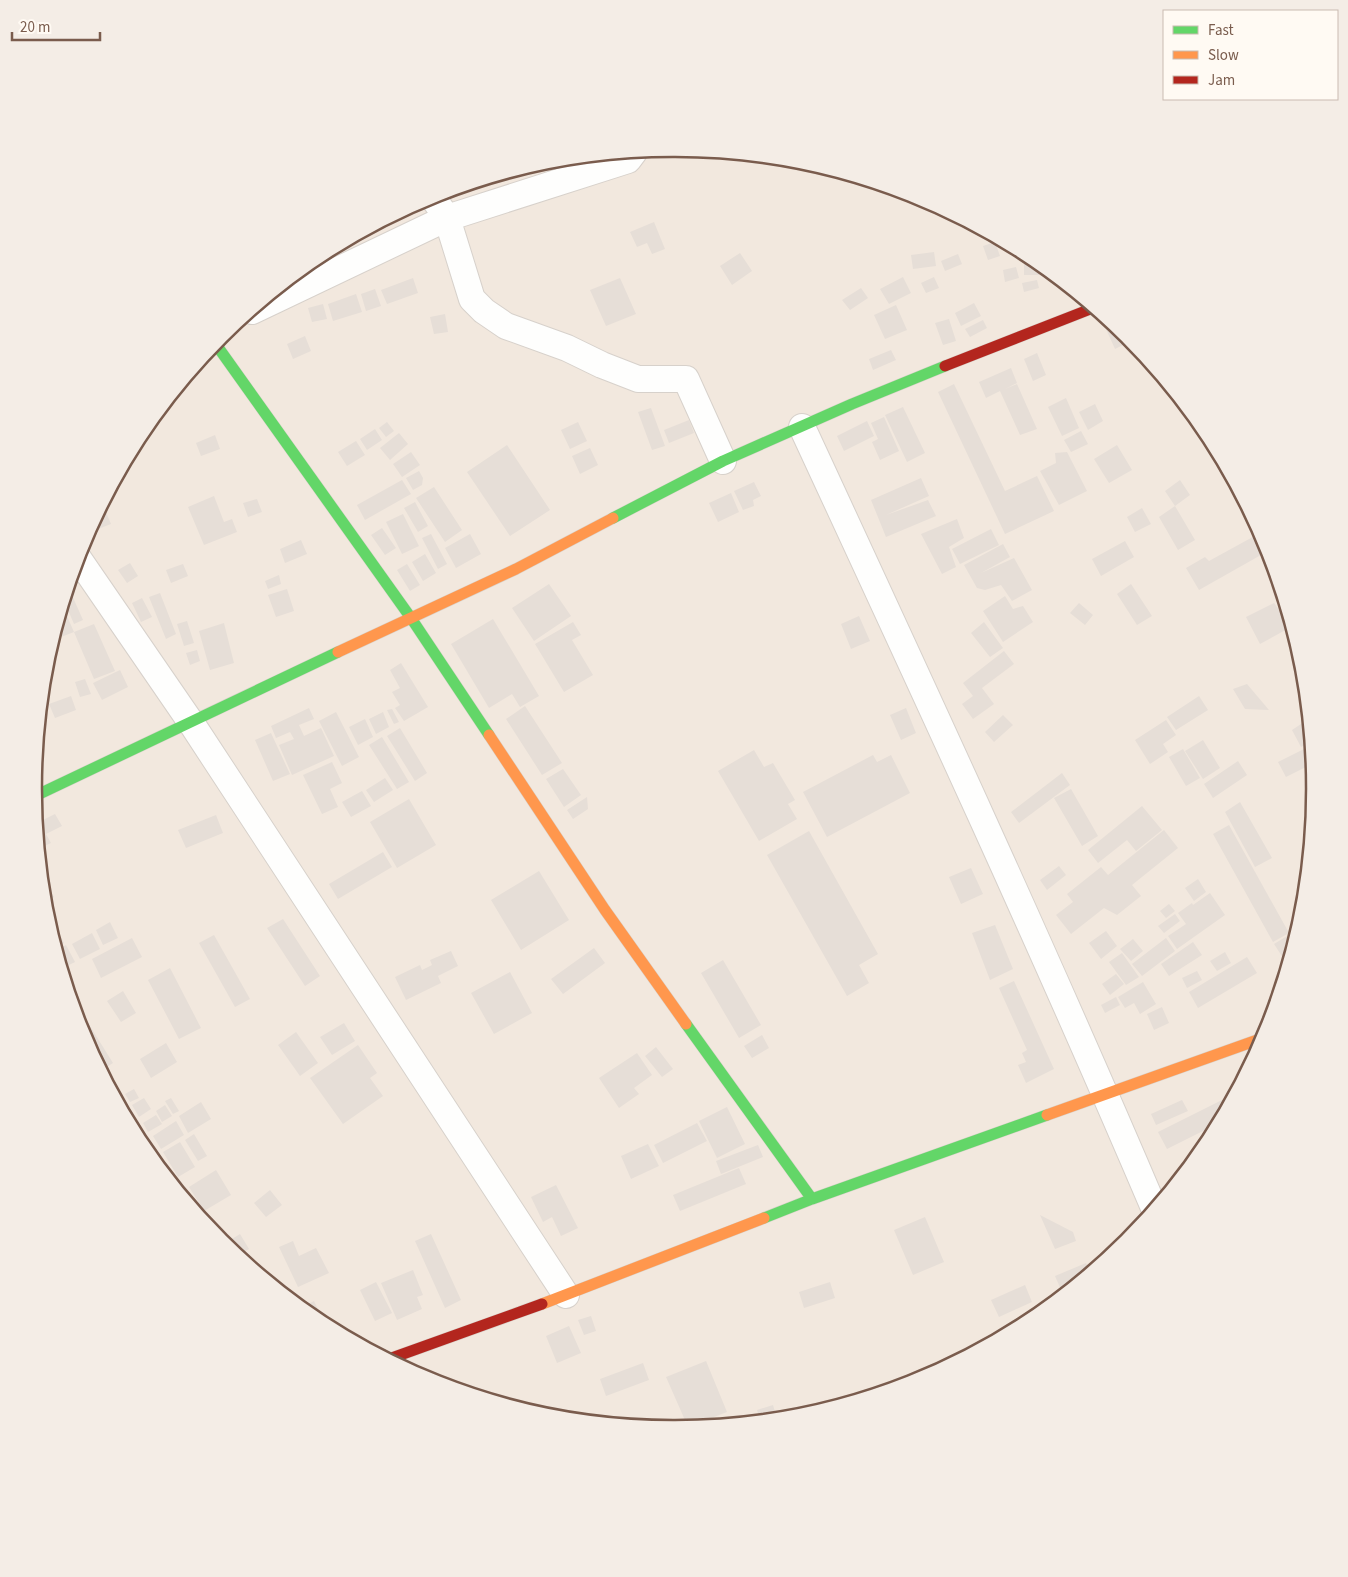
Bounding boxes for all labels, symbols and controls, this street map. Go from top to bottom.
scale bar [12,10,100,42]
legend [1163,10,1338,100]
text: 20 m [20,17,50,38]
text: Fast [1208,20,1234,41]
text: Slow [1208,45,1239,66]
text: Jam [1208,70,1235,91]

